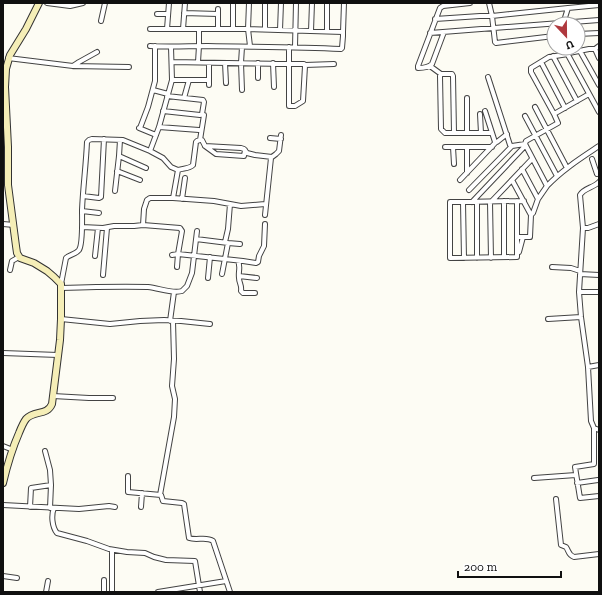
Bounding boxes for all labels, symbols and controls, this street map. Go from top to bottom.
north arrow [546,16,586,56]
text: U [563,37,576,52]
scale bar [458,553,561,579]
text: 200 m [464,560,498,574]

